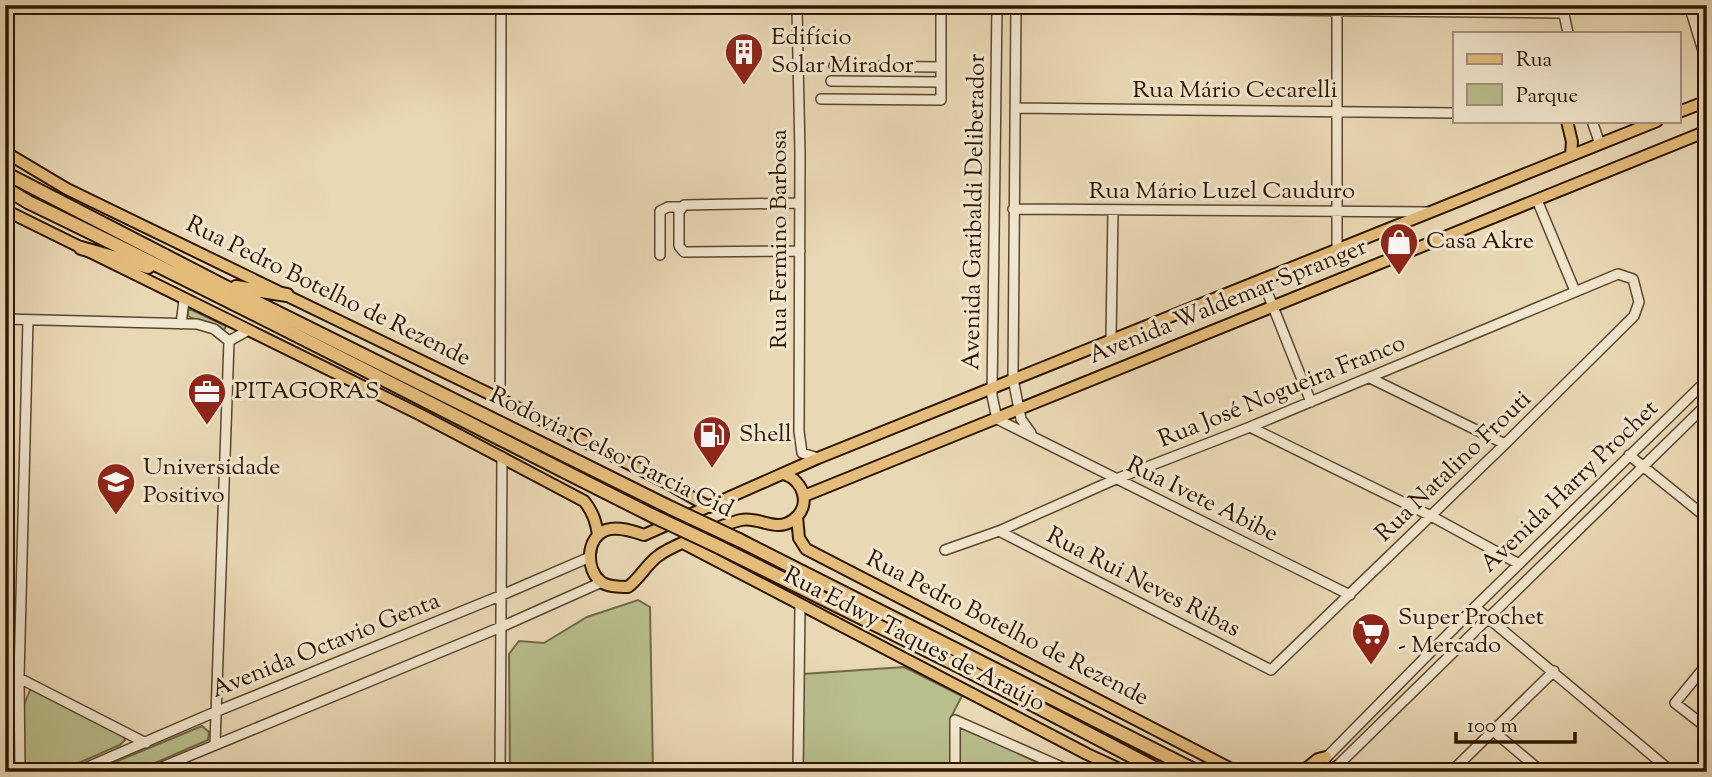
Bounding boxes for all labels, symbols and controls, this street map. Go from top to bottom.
place label: Edifício Solar Mirador [771,21,914,83]
building icon: Edifício Solar Mirador [723,31,765,86]
legend [1453,32,1680,122]
text: Rua [1516,46,1553,76]
street label: Avenida Garibaldi Deliberador [955,53,995,371]
street label: Rua Mário Cecarelli [1133,74,1338,108]
text: Parque [1516,82,1578,112]
street label: Rua Fermino Barbosa [763,129,797,349]
street label: Rua Mário Luzel Cauduro [1089,175,1355,209]
street label: Rua Pedro Botelho de Rezende [180,208,476,376]
shop icon: Casa Akre [1378,221,1420,276]
place label: Casa Akre [1426,225,1534,259]
street label: Avenida Waldemar Spranger [1084,231,1372,373]
street label: Rua José Nogueira Franco [1153,327,1411,457]
office icon: PITAGORAS [186,371,228,426]
place label: PITAGORAS [234,375,379,409]
street label: Rodovia Celso Garcia Cid [483,379,739,527]
street label: Rua Natalino Frouti [1368,383,1540,551]
street label: Avenida Harry Prochet [1473,393,1667,581]
fuel station icon: Shell [691,414,733,469]
place label: Shell [739,418,792,452]
street label: Rua Ivete Abibe [1120,449,1284,551]
place label: Universidade Positivo [143,451,280,513]
school or university icon: Universidade Positivo [95,461,137,516]
street label: Rua Rui Neves Ribas [1040,519,1246,647]
street label: Rua Pedro Botelho de Rezende [860,543,1154,715]
street label: Rua Edwy Taques de Araújo [777,559,1051,721]
street label: Avenida Octavio Genta [207,585,445,707]
place label: Super Prochet - Mercado [1398,601,1544,663]
supermarket icon: Super Prochet - Mercado [1350,611,1392,666]
scale bar [1456,700,1576,744]
text: 100 m [1467,712,1518,742]

